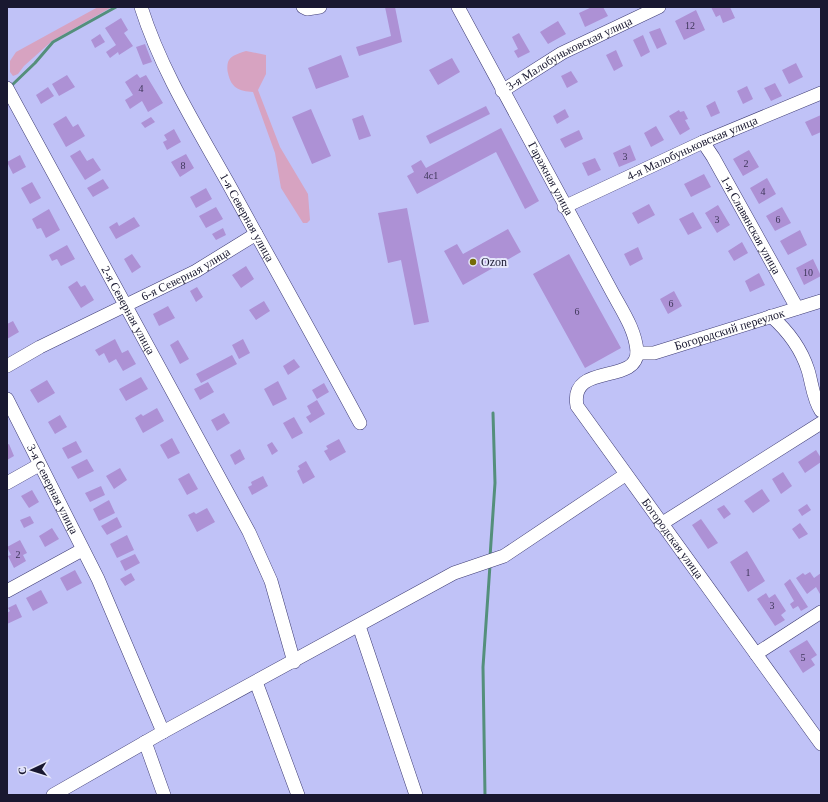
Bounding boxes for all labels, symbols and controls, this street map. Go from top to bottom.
street label: 3-я Малобуньковская улица [504,13,635,94]
house number: 12 [685,20,695,31]
house number: 4 [139,83,144,94]
street label: 4-я Малобуньковская улица [625,113,760,184]
street label: Гаражная улица [525,139,577,218]
house number: 3 [623,151,628,162]
house number: 2 [744,158,749,169]
house number: 8 [181,160,186,171]
house number: 4с1 [424,170,438,181]
street label: 1-я Северная улица [217,171,277,265]
street label: 1-я Славянская улица [718,174,784,277]
house number: 4 [761,186,766,197]
house number: 3 [715,214,720,225]
house number: 6 [776,214,781,225]
street label: 6-я Северная улица [139,244,233,304]
place label: Ozon [481,255,507,269]
marker: Ozon [468,257,478,267]
street label: 2-я Северная улица [98,263,158,358]
house number: 10 [803,267,813,278]
house number: 6 [669,298,674,309]
house number: 6 [575,306,580,317]
street label: Богородский переулок [673,306,786,353]
street label: 3-я Северная улица [24,442,81,537]
street label: Богородская улица [639,496,707,582]
house number: 2 [16,549,21,560]
house number: 1 [746,567,751,578]
house number: 3 [770,600,775,611]
house number: 5 [801,652,806,663]
north arrow [12,750,52,790]
text: С [16,766,28,775]

